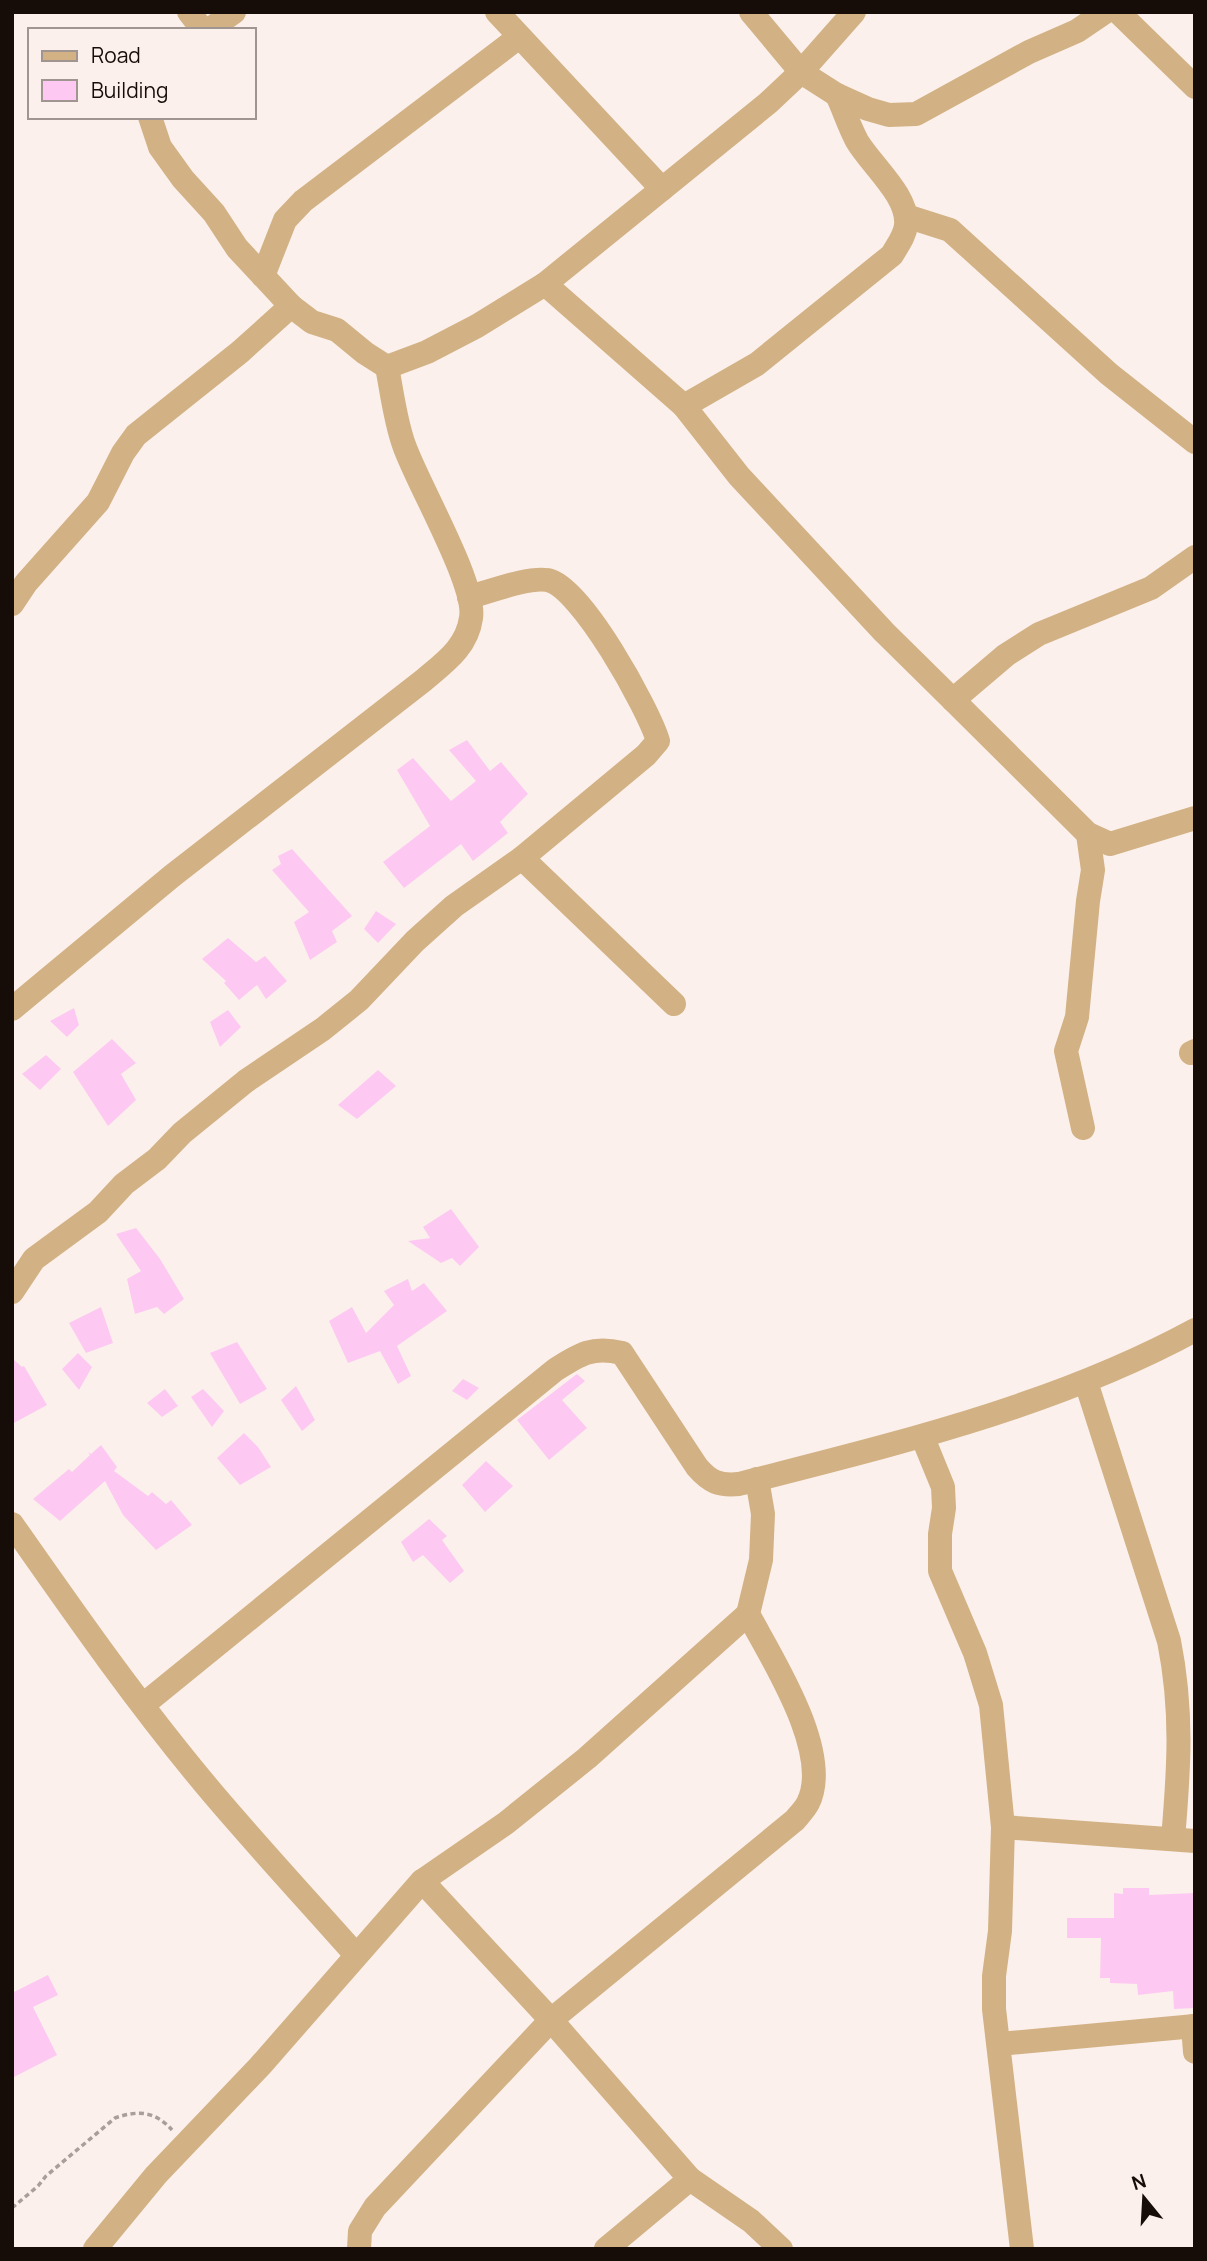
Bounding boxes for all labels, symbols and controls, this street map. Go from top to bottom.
legend [28,28,256,119]
text: Road [91,41,141,69]
text: Building [91,76,168,104]
north arrow [1109,2163,1179,2233]
text: N [1128,2167,1149,2196]

